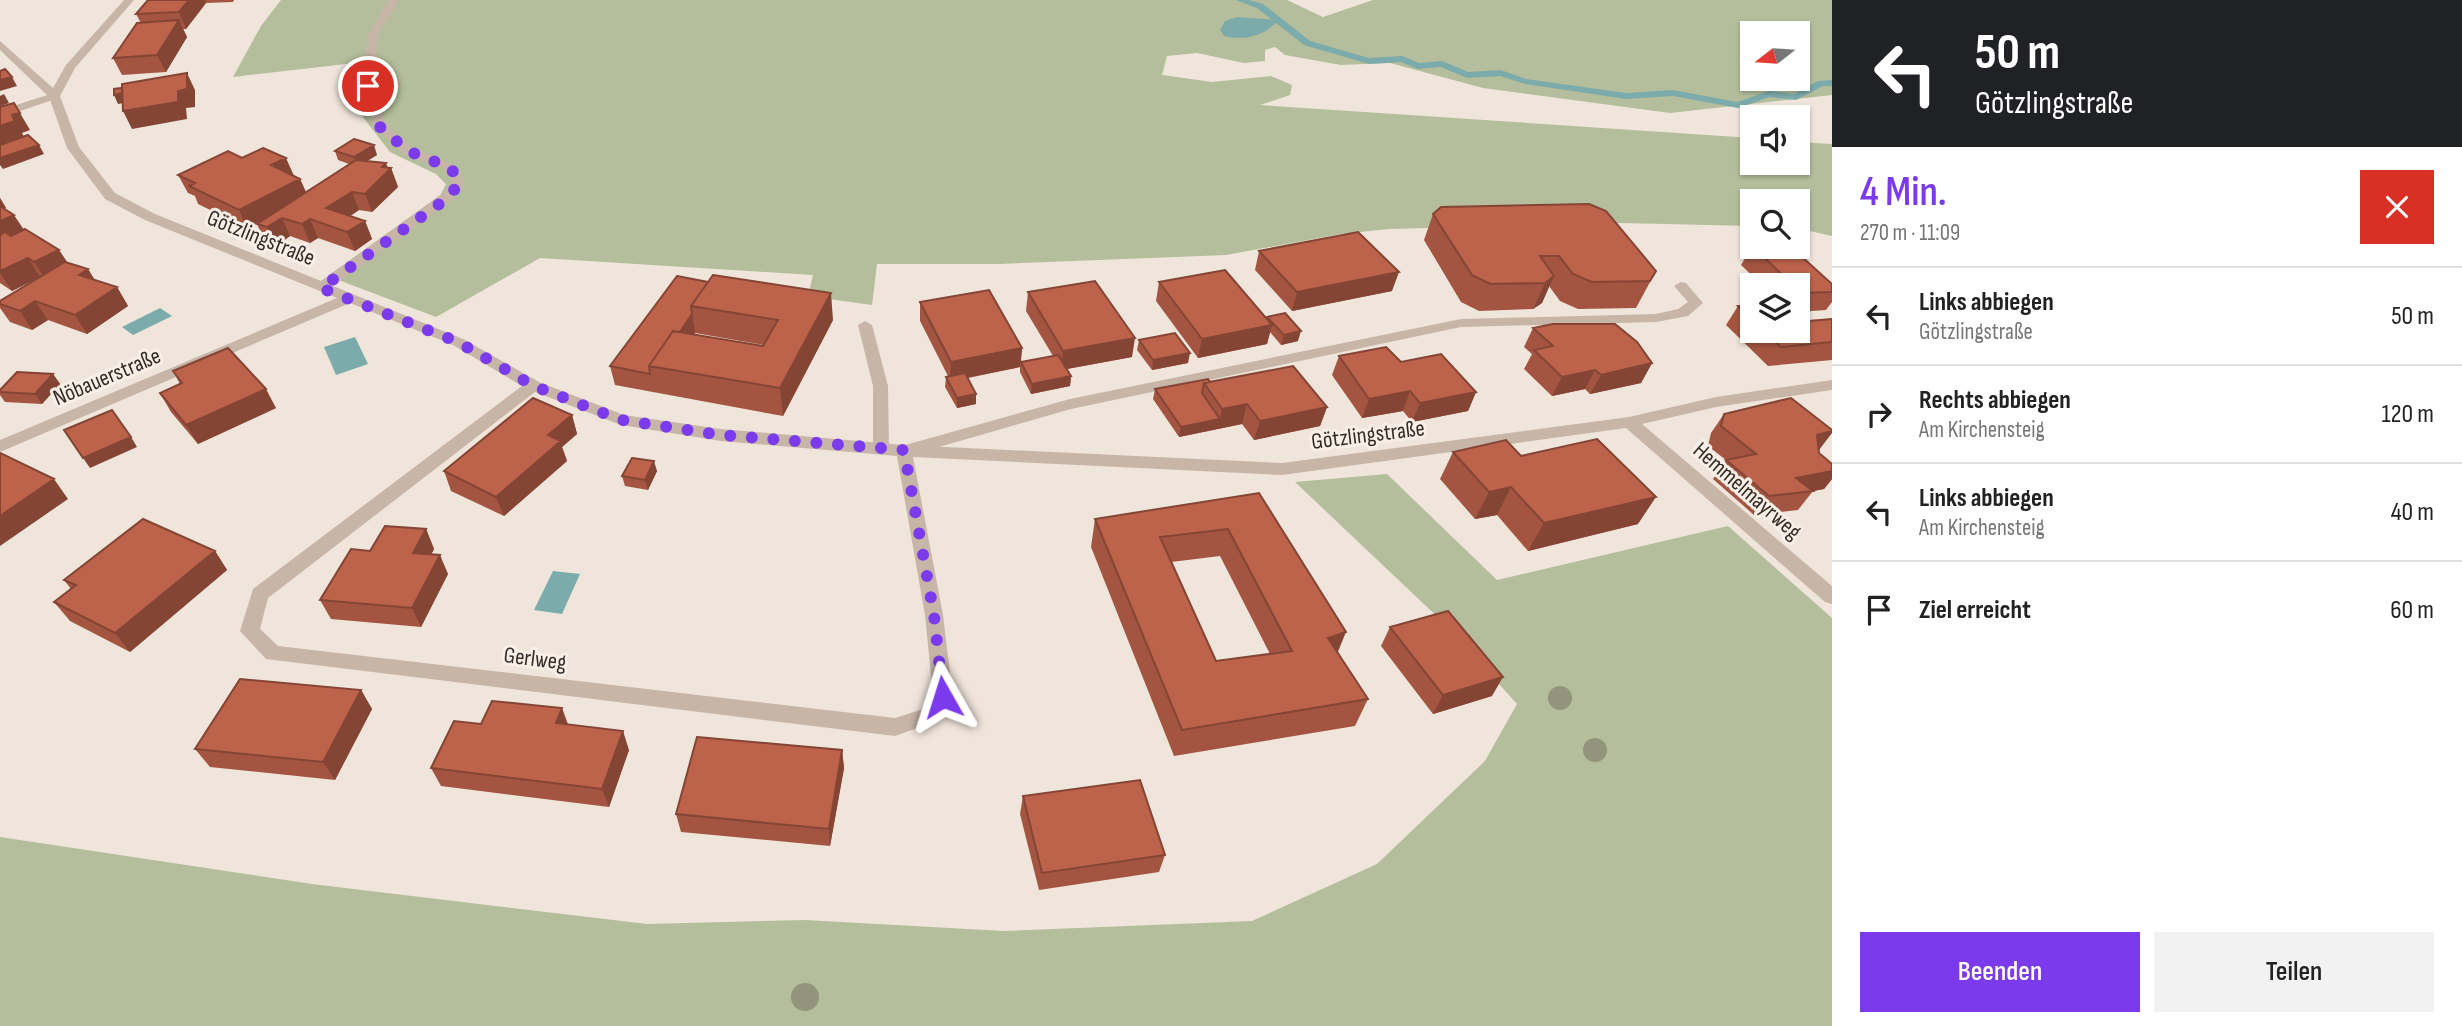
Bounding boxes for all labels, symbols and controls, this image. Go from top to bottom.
north arrow [1740,21,1810,91]
map controls [1740,21,1810,343]
text: 50 m [1975,24,2060,83]
icon: left [1860,28,1951,119]
pin [338,56,398,116]
icon: arrive [349,67,387,105]
text: Götzlingstraße [1975,84,2133,123]
button: sound [1740,105,1810,175]
text: 4 Min. [1860,167,1947,218]
button: close [2360,170,2434,244]
button: search [1740,189,1810,259]
street label: Götzlingstraße [203,204,319,272]
text: 270 m · 11:09 [1860,219,1960,247]
button: layers [1740,273,1810,343]
text: Links abbiegen [1919,287,2054,318]
icon: left [1860,297,1898,335]
text: 50 m [2391,301,2434,332]
text: Götzlingstraße [1919,318,2033,346]
street label: Nöbauerstraße [49,342,165,412]
text: Rechts abbiegen [1919,385,2071,416]
icon: right [1860,395,1898,433]
text: 120 m [2381,399,2434,430]
street label: Götzlingstraße [1310,414,1426,456]
text: Am Kirchensteig [1919,416,2045,444]
street label: Hemmelmayrweg [1687,436,1807,546]
text: Links abbiegen [1919,483,2054,514]
icon: left [1860,493,1898,531]
text: 40 m [2391,497,2434,528]
text: Am Kirchensteig [1919,514,2045,542]
icon: arrive [1860,591,1898,629]
text: Ziel erreicht [1919,595,2031,626]
text: 60 m [2390,595,2434,626]
street label: Gerlweg [502,641,568,677]
position arrow [906,660,980,734]
button: Beenden [1860,932,2140,1012]
button: Teilen [2154,932,2434,1012]

